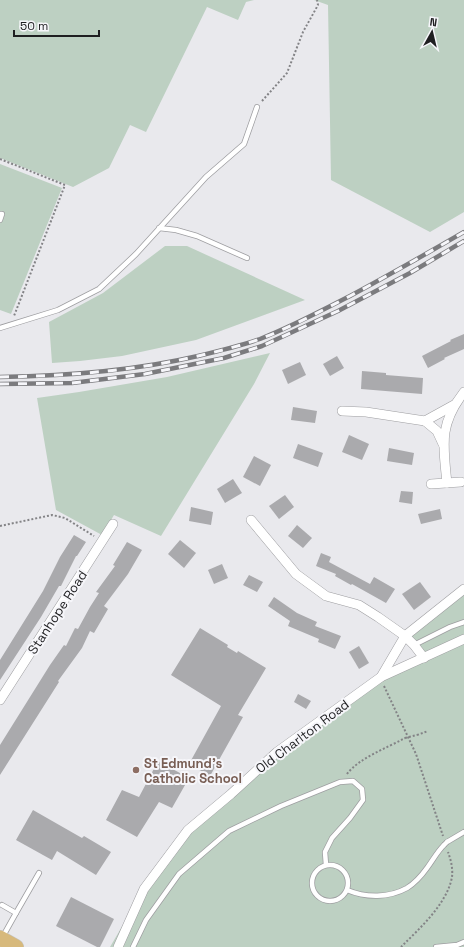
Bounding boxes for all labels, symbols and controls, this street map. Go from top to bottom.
scale bar [14,12,99,38]
north arrow [412,12,452,52]
text: N [429,15,438,30]
text: 50 m [20,18,48,34]
street label: Stanhope Road [24,567,91,657]
street label: Old Charlton Road [252,696,352,777]
place label: St Edmund's Catholic School [144,755,242,787]
marker: St Edmund's Catholic School [131,765,141,775]

